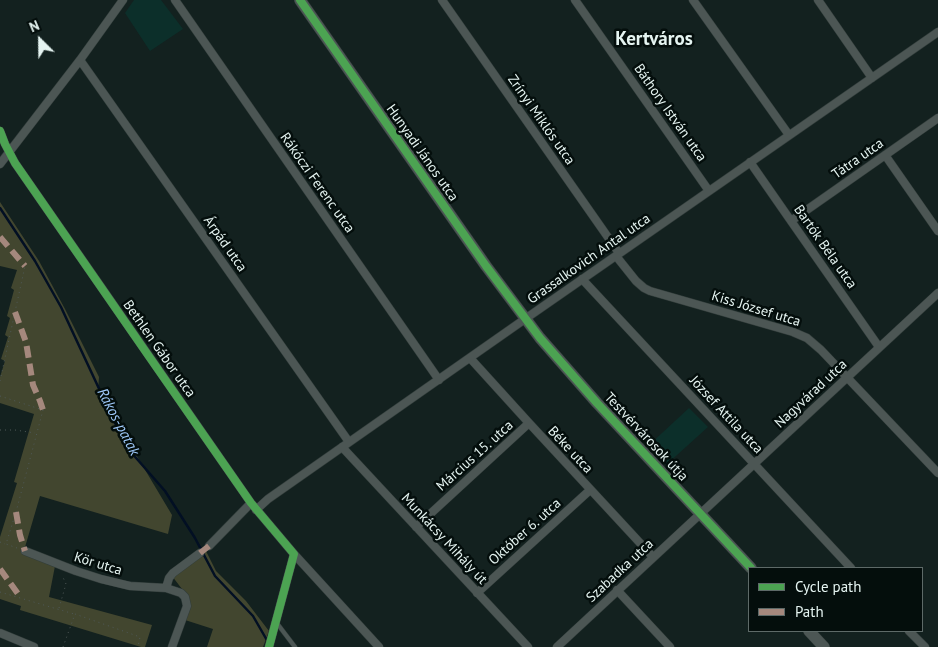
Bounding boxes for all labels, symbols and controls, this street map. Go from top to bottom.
north arrow [15,15,65,65]
text: N [26,16,42,36]
district label: Kertváros [615,29,693,51]
street label: Báthory István utca [630,61,710,165]
street label: Zrínyi Miklós utca [504,72,578,168]
street label: Hunyadi János utca [382,101,462,205]
street label: Rákóczi Ferenc utca [276,130,358,236]
street label: Tátra utca [829,135,887,183]
street label: Bartók Béla utca [790,202,860,292]
street label: Grassalkovich Antal utca [524,210,654,308]
street label: Árpád utca [200,213,250,275]
street label: Kiss József utca [710,288,802,330]
street label: Bethlen Gábor utca [119,297,199,401]
street label: Nagyvárad utca [771,356,851,432]
street label: József Attila utca [686,373,766,457]
water label: Rákos-patak [93,385,143,459]
street label: Testvérvárosok útja [601,389,691,485]
street label: Március 15. utca [433,417,517,495]
street label: Béke utca [544,423,596,477]
street label: Munkácsy Mihály út [397,490,491,588]
street label: Október 6. utca [485,495,565,569]
street label: Szabadka utca [583,536,657,606]
street label: Kör utca [72,549,124,579]
legend [748,567,923,632]
text: Cycle path [795,577,861,596]
text: Path [795,602,824,621]

